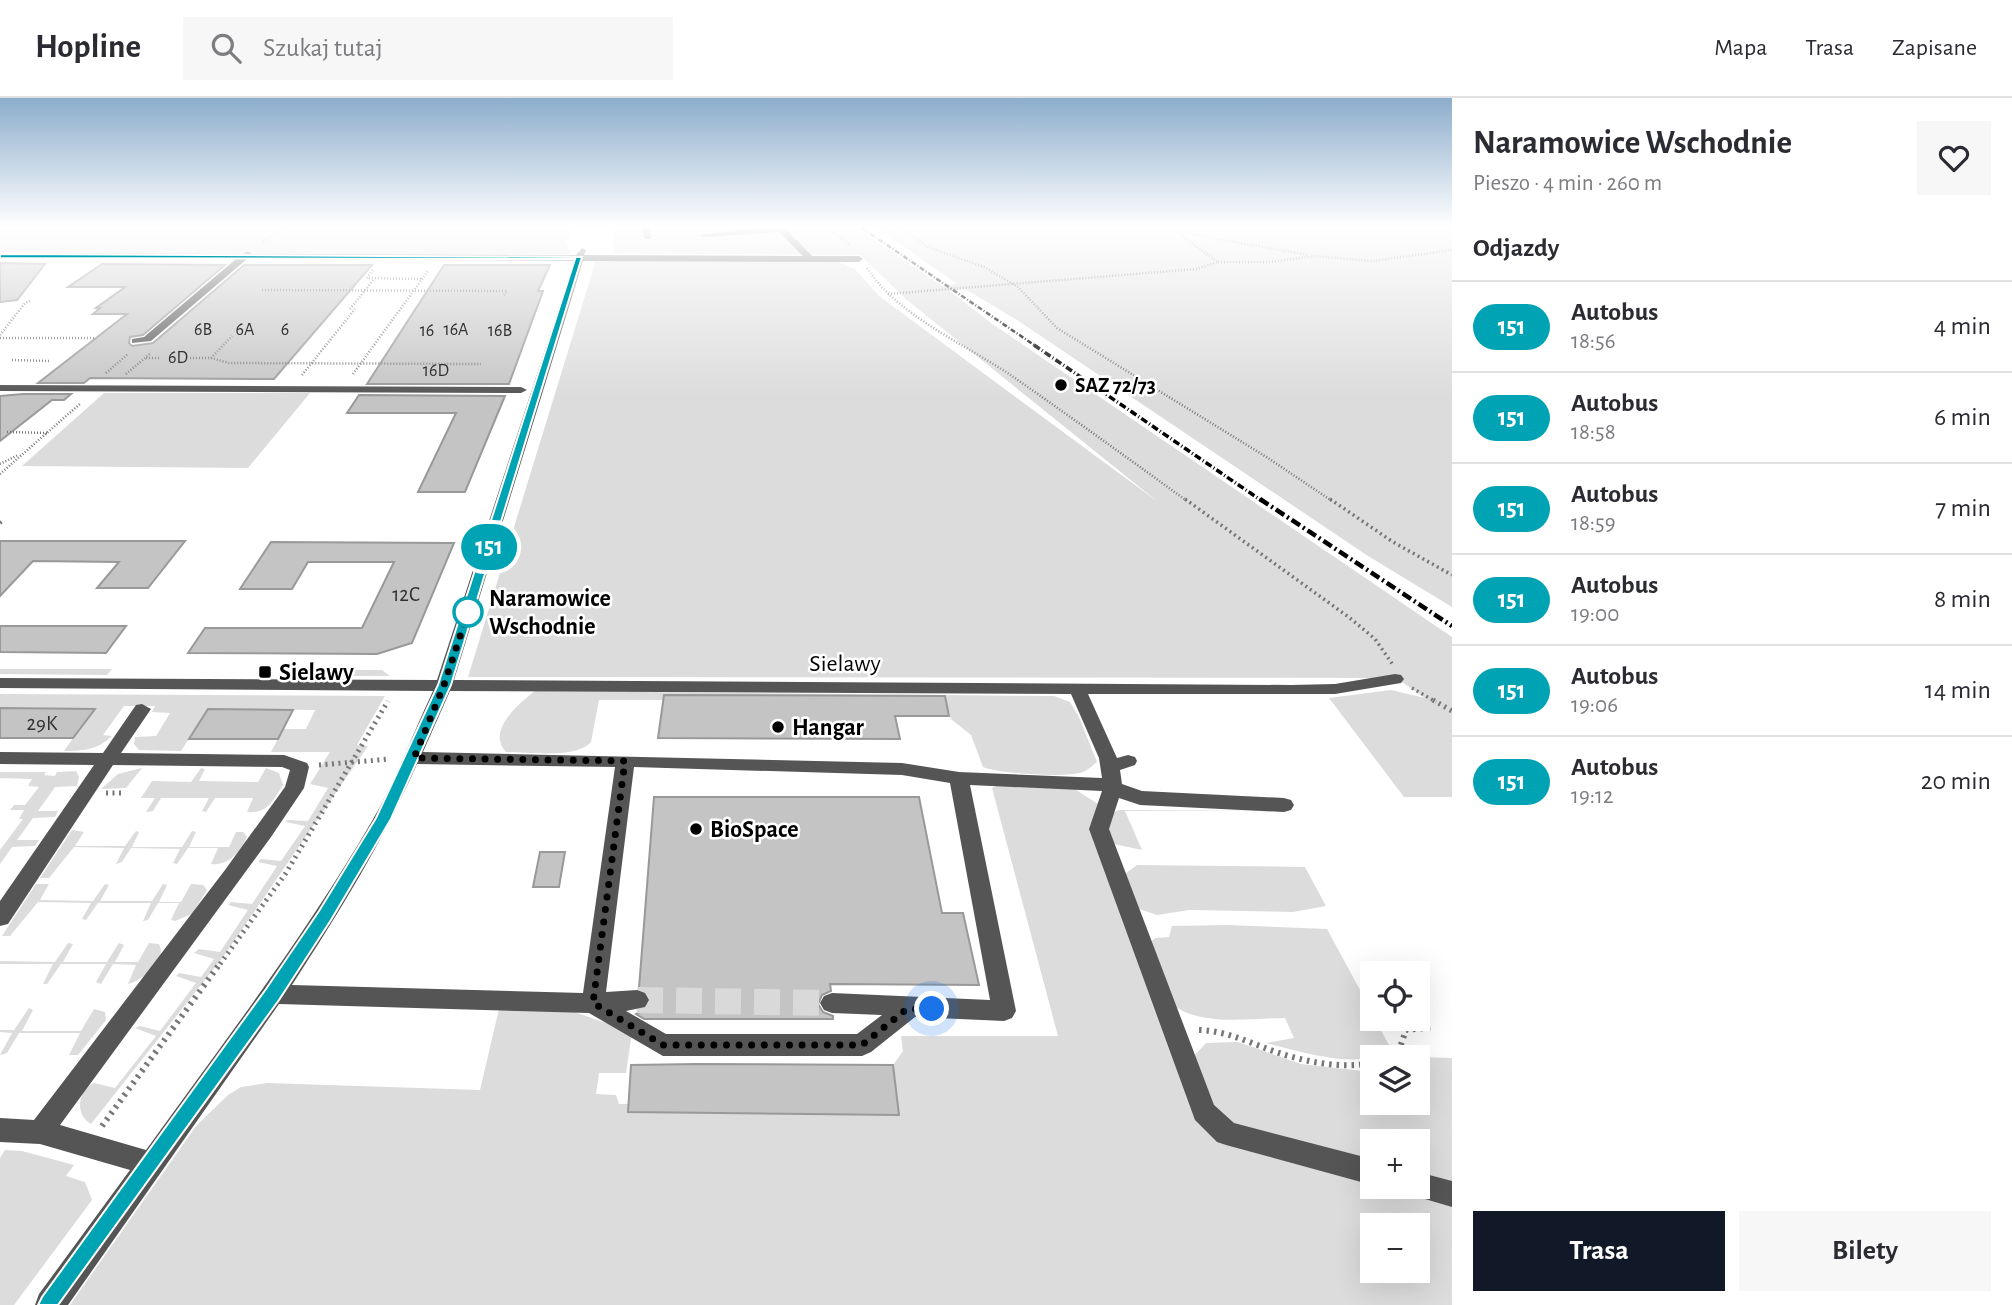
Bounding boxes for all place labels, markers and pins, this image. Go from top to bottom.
place label: SAZ 72/73 [1075,375,1156,396]
marker: SAZ 72/73 [1053,377,1069,393]
place label: Naramowice Wschodnie [489,587,611,639]
marker: Naramowice Wschodnie [453,597,483,627]
place label: Sielawy [279,661,354,685]
marker: Sielawy [257,664,273,680]
place label: Hangar [792,716,865,740]
marker: Hangar [770,719,786,735]
place label: BioSpace [710,818,799,842]
marker: BioSpace [688,821,704,837]

